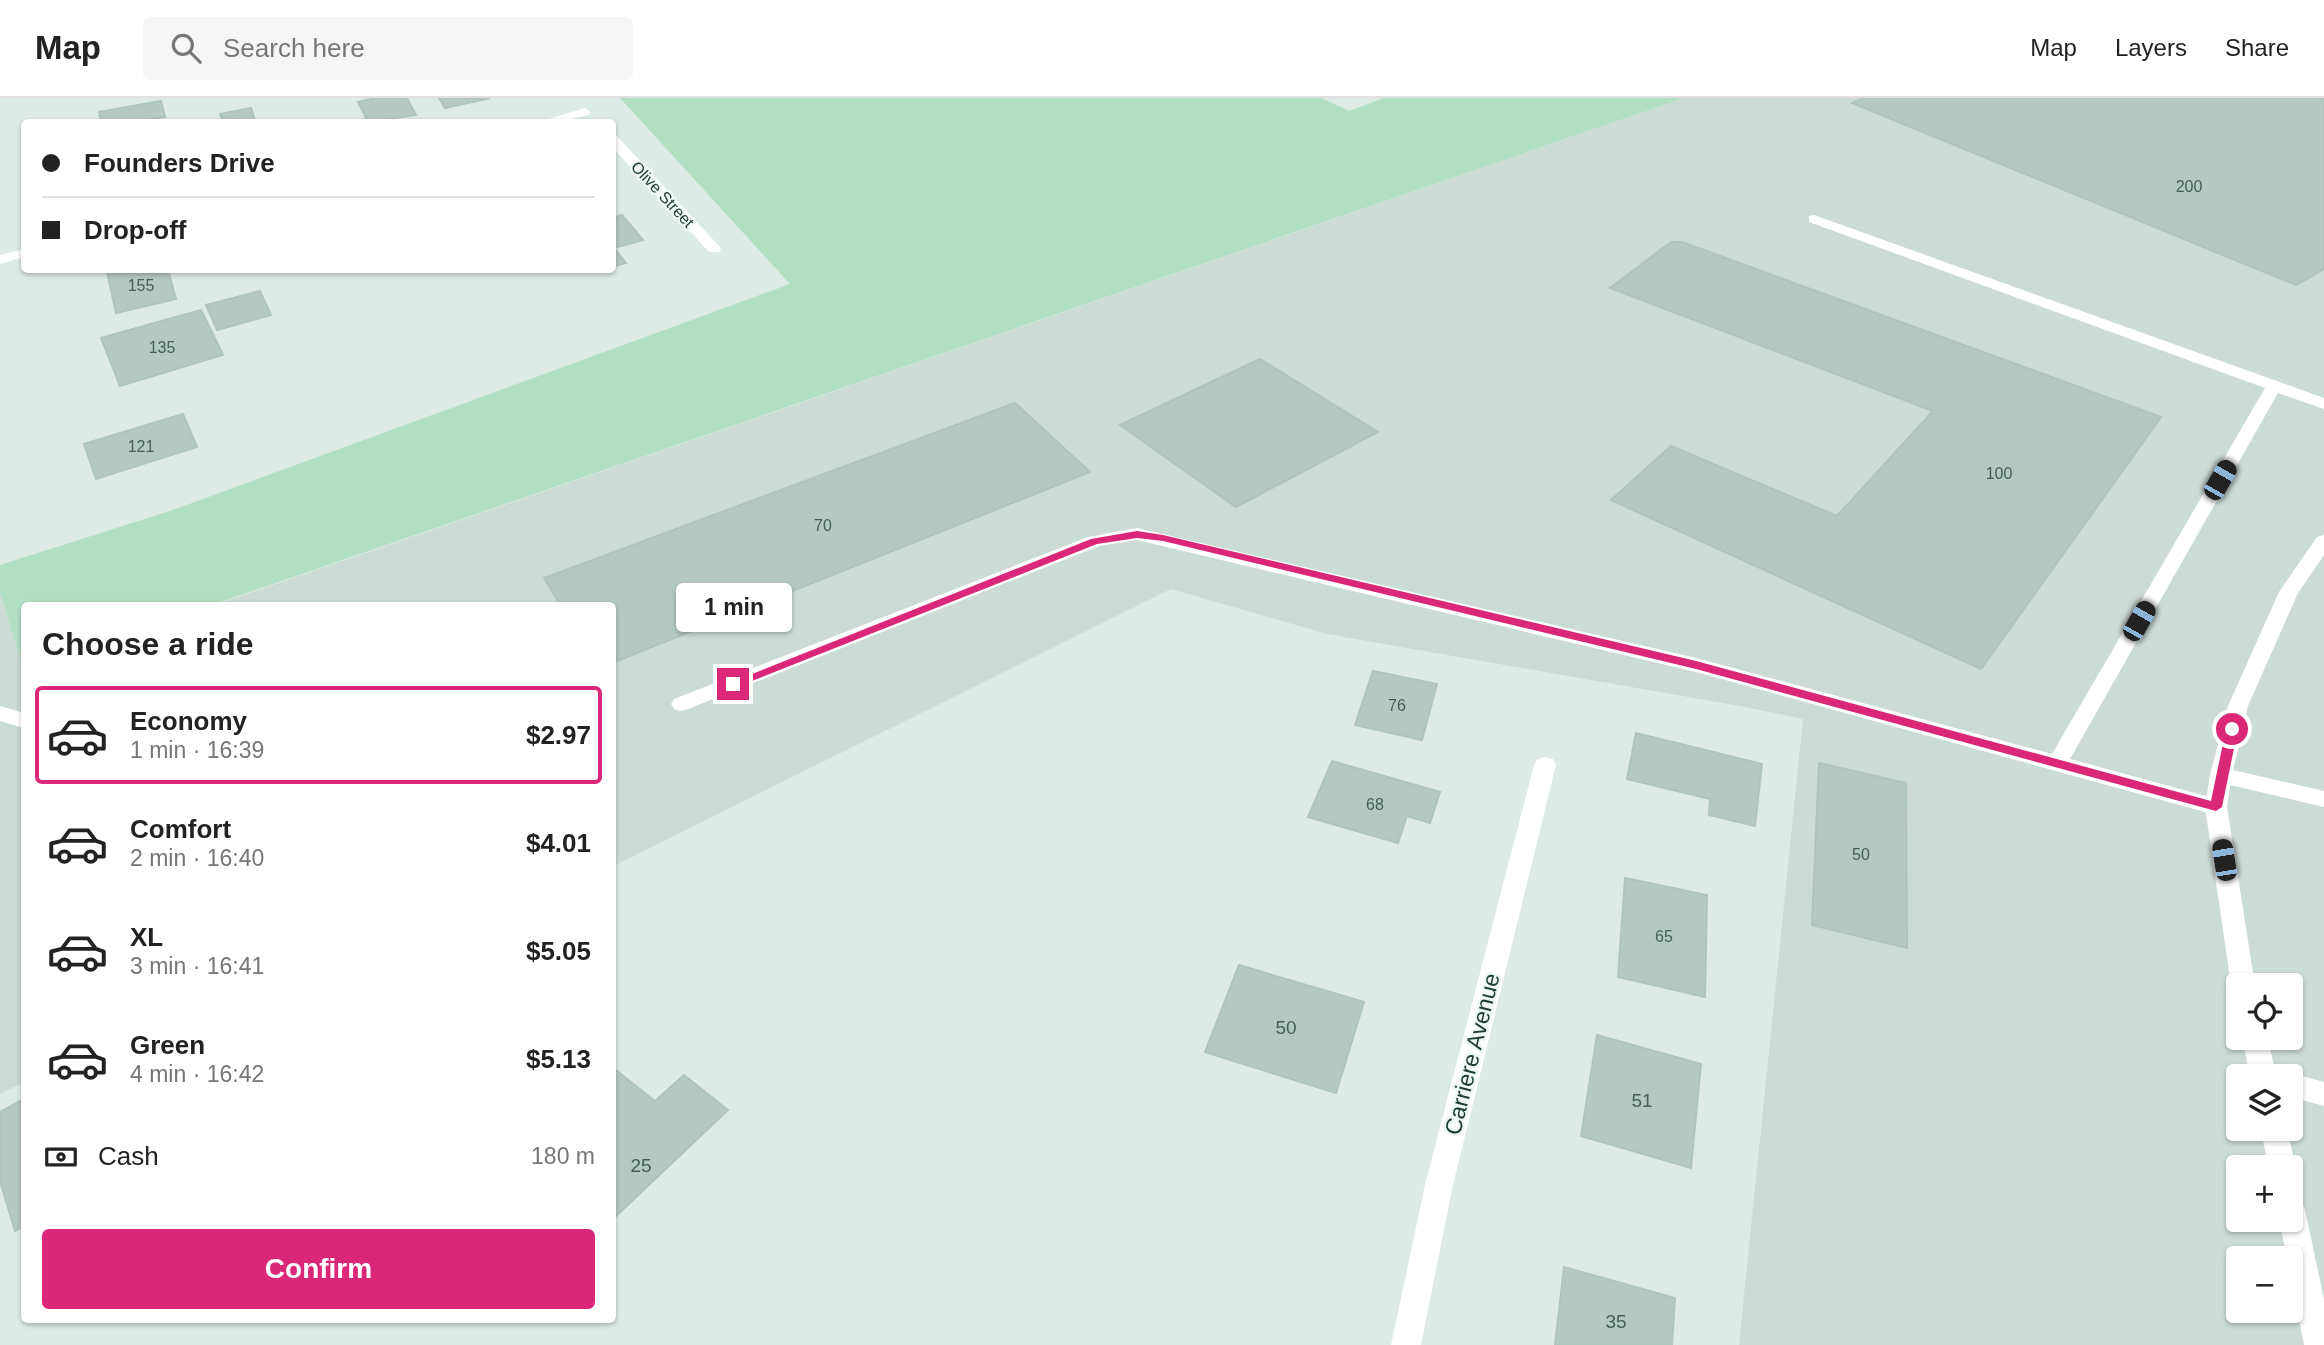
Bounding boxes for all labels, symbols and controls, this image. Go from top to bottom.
search box [143,17,633,80]
text: Map [35,29,101,66]
icon: search [167,29,205,67]
text: Search here [223,33,365,63]
text: Map [2030,34,2077,61]
text: Layers [2115,34,2187,61]
text: Share [2225,34,2289,61]
text: Founders Drive [84,148,275,178]
street label: Olive Street [628,158,698,231]
house number: 200 [2176,178,2202,195]
text: Drop-off [84,215,187,245]
house number: 155 [128,277,154,294]
house number: 135 [149,339,175,356]
house number: 121 [128,438,154,455]
car [2201,457,2240,503]
house number: 100 [1986,465,2012,482]
house number: 70 [814,517,832,534]
callout: 1 min [675,582,791,632]
text: 1 min [704,594,764,620]
car [2120,598,2159,644]
text: Choose a ride [42,626,254,662]
route end [717,668,749,700]
house number: 76 [1388,697,1406,714]
icon: car [46,704,109,767]
text: Economy [130,706,247,736]
route start [2216,713,2248,745]
text: $2.97 [526,720,591,750]
text: 1 min · 16:39 [130,737,264,763]
house number: 68 [1366,796,1384,813]
icon: car [46,812,109,875]
text: Comfort [130,814,231,844]
text: $4.01 [526,828,591,858]
car [2211,838,2238,882]
text: 2 min · 16:40 [130,845,264,871]
house number: 50 [1852,846,1870,863]
icon: car [46,920,109,983]
text: XL [130,922,163,952]
house number: 65 [1655,928,1673,945]
text: $5.05 [526,936,591,966]
text: 3 min · 16:41 [130,953,264,979]
street label: Carriere Avenue [1439,970,1505,1138]
map controls [2226,973,2303,1323]
button: locate [2226,973,2303,1050]
house number: 50 [1275,1017,1297,1038]
icon: car [46,1028,109,1091]
text: Green [130,1030,205,1060]
text: $5.13 [526,1044,591,1074]
text: 4 min · 16:42 [130,1061,264,1087]
button: layers [2226,1064,2303,1141]
house number: 51 [1631,1090,1653,1111]
icon: cash [42,1138,80,1176]
text: Cash [98,1141,159,1171]
text: 180 m [531,1143,595,1169]
house number: 25 [630,1155,652,1176]
button: + [2226,1155,2303,1232]
button: Confirm [42,1229,595,1309]
button: − [2226,1246,2303,1323]
house number: 35 [1605,1311,1627,1332]

